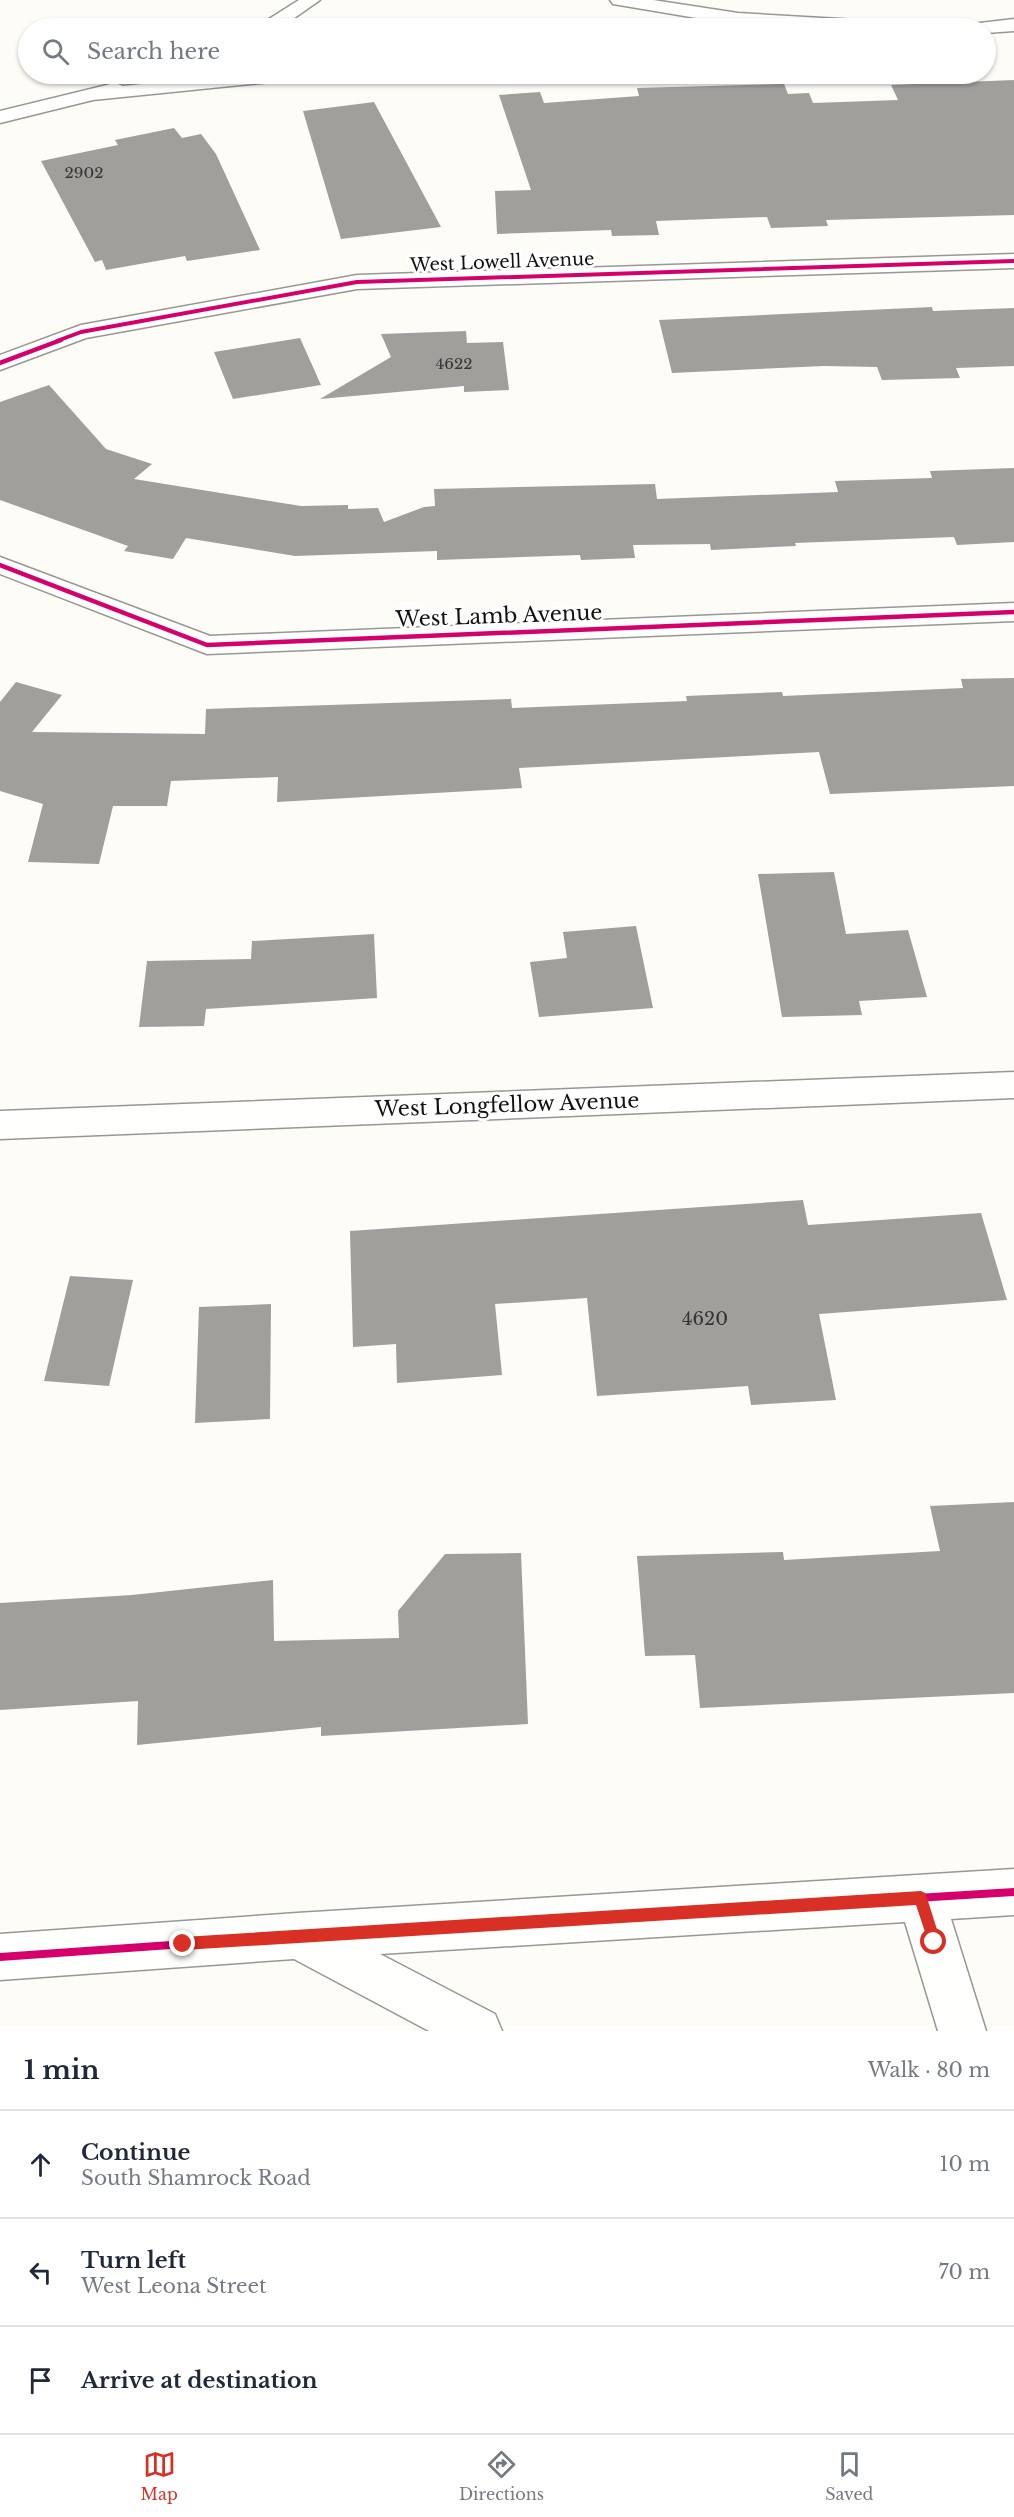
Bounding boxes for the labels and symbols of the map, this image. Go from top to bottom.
house number: 2902 [65,163,103,182]
street label: West Lowell Avenue [408,248,595,276]
house number: 4622 [436,354,472,373]
street label: West Lamb Avenue [394,599,603,633]
street label: West Longfellow Avenue [373,1087,640,1123]
house number: 4620 [682,1308,728,1330]
route start [920,1928,946,1954]
route end [169,1930,195,1956]

